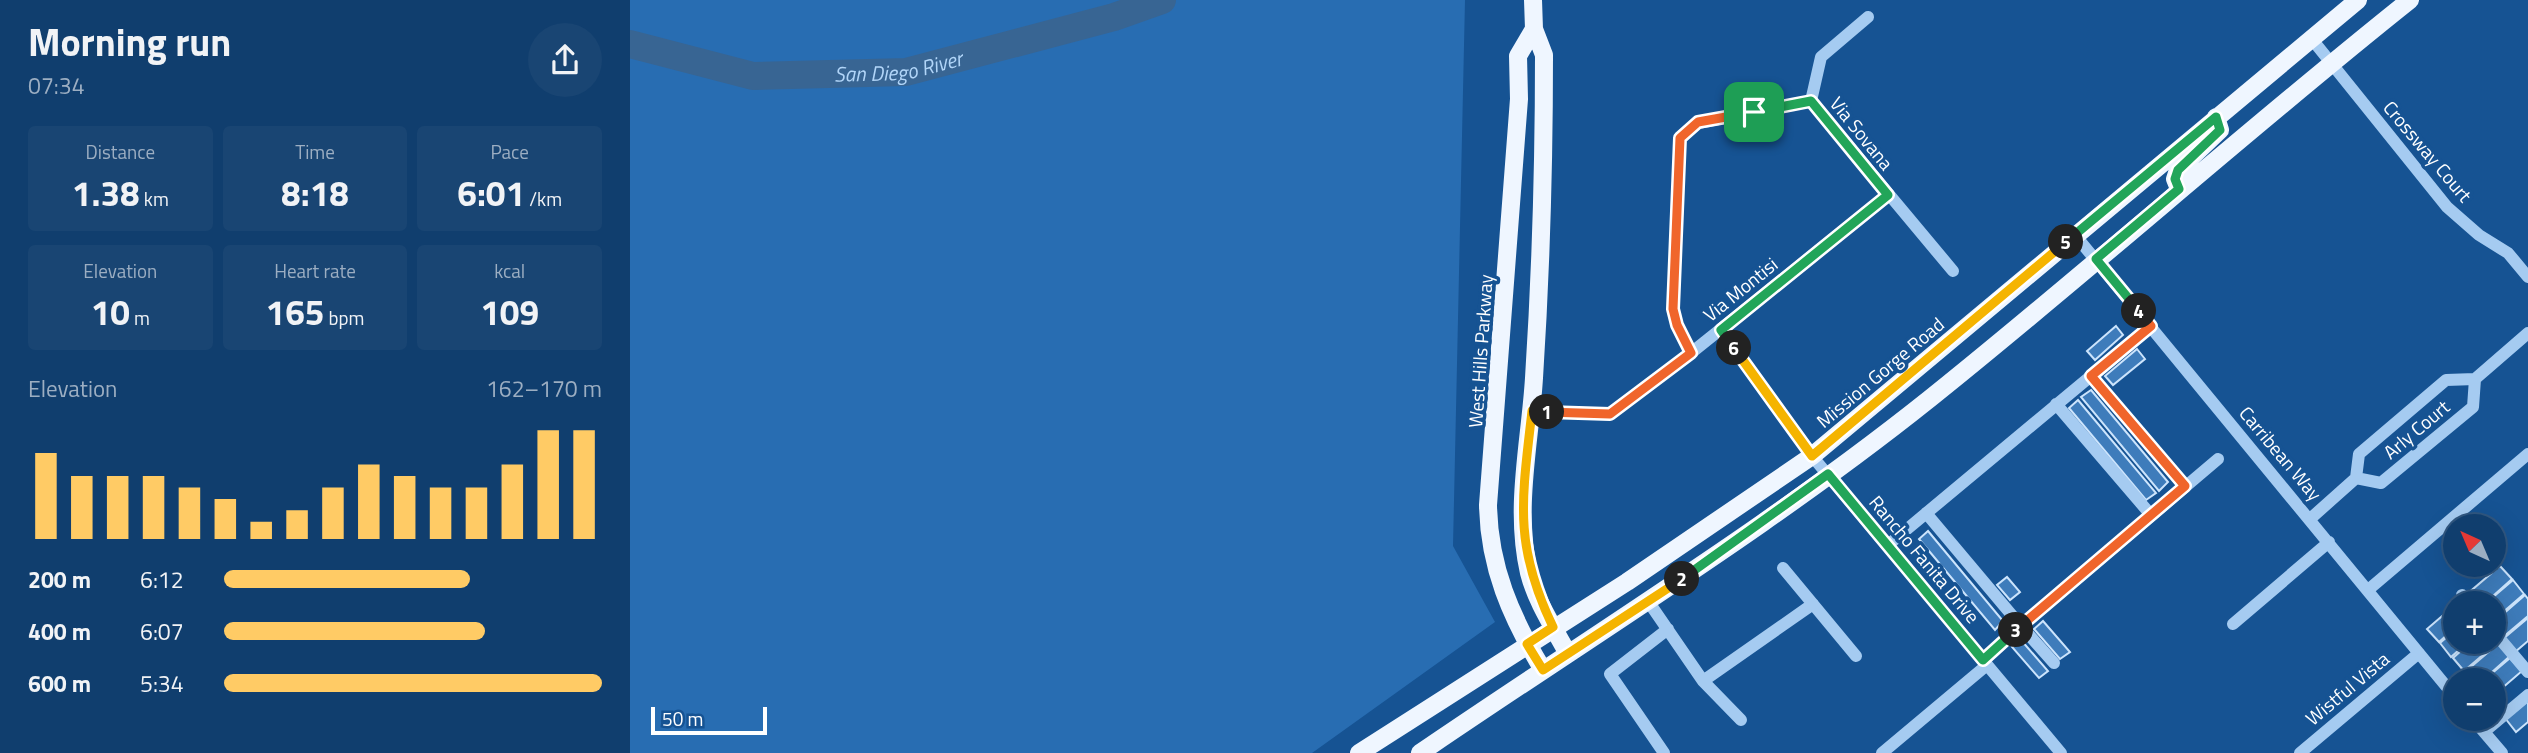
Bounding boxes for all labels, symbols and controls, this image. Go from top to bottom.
text: Morning run [28,13,231,71]
button: share [528,23,602,97]
water label: San Diego River [834,41,968,90]
text: 07:34 [28,68,85,103]
pin [1724,82,1784,142]
street label: Via Sovana [1823,90,1901,176]
icon: arrive [1735,93,1773,131]
street label: Crossway Court [2377,94,2479,208]
text: Distance [86,137,155,166]
text: Time [295,137,335,166]
text: Pace [490,137,529,166]
text: 1.38 [72,166,140,220]
text: 8:18 [281,166,349,220]
text: 6:01 [457,166,525,220]
text: km [140,184,169,213]
text: /km [525,184,562,213]
pin: 5 [2048,224,2084,260]
text: 5 [2060,227,2071,256]
street label: Via Montisi [1696,250,1784,328]
text: Elevation [83,256,157,285]
text: Heart rate [274,256,356,285]
text: kcal [494,256,525,285]
street label: West Hills Parkway [1460,273,1500,429]
text: 10 [91,285,130,339]
text: 165 [266,285,324,339]
text: 109 [480,285,539,339]
pin: 4 [2122,294,2156,328]
text: 4 [2133,296,2144,325]
text: m [130,303,150,332]
text: bpm [324,303,364,332]
street label: Mission Gorge Road [1810,310,1950,434]
pin: 6 [1716,330,1752,366]
text: 6 [1728,333,1739,362]
text: Elevation [28,371,117,406]
text: 162–170 m [486,371,602,406]
street label: Arly Court [2376,392,2456,466]
pin: 1 [1530,394,1564,430]
text: 1 [1541,397,1552,426]
street label: Carribean Way [2233,399,2329,507]
street label: Rancho Fanita Drive [1863,489,1987,629]
north arrow [2443,514,2506,578]
map controls [2443,514,2506,731]
text: 200 m [28,562,91,597]
text: 6:12 [140,562,184,597]
pin: 2 [1664,562,1700,596]
text: 2 [1676,564,1687,593]
button: + [2443,591,2506,654]
pin: 3 [1998,612,2034,648]
text: 400 m [28,614,91,649]
text: 6:07 [140,614,184,649]
text: 3 [2010,615,2021,644]
street label: Wistful Vista [2299,644,2396,732]
text: 600 m [28,666,91,701]
text: 5:34 [140,666,184,701]
button: − [2443,668,2506,731]
scale bar [651,704,766,736]
text: 50 m [662,704,703,733]

